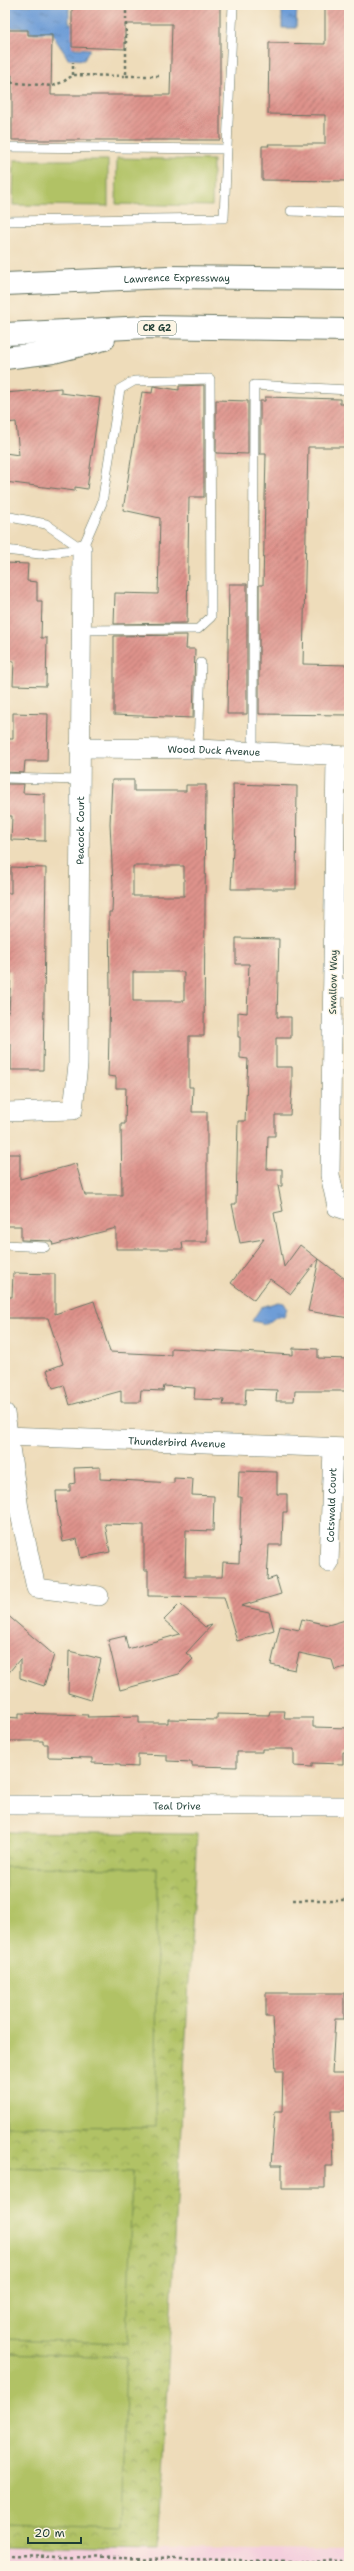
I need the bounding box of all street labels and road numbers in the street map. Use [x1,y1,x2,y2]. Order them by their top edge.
street label: Lawrence Expressway [123,270,230,285]
road number: CR G2 [138,321,176,335]
street label: Wood Duck Avenue [168,742,261,758]
street label: Peacock Court [73,796,87,865]
street label: Swallow Way [326,949,340,1014]
street label: Thunderbird Avenue [128,1434,226,1450]
street label: Cotswald Court [323,1467,339,1543]
street label: Teal Drive [153,1799,201,1812]

